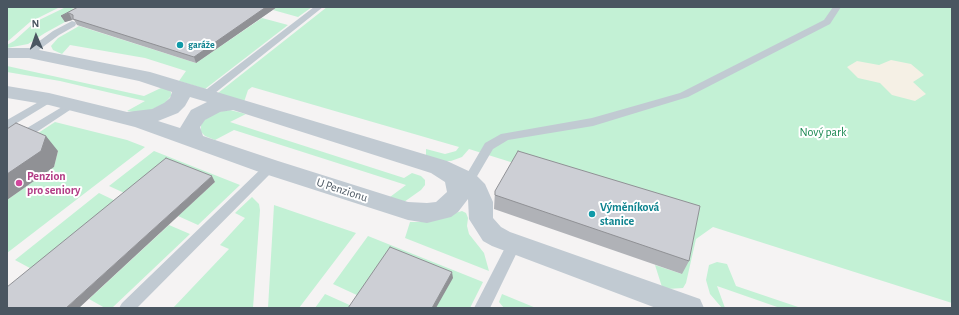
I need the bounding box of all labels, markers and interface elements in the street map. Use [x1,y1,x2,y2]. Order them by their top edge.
north arrow [16,16,56,56]
text: N [32,18,40,29]
place label: garáže [188,39,215,51]
marker: garáže [175,40,185,50]
park label: Nový park [800,125,846,139]
place label: Penzion pro seniory [27,169,80,197]
street label: U Penzionu [315,175,369,205]
marker: Penzion pro seniory [14,178,24,188]
place label: Výměníková stanice [600,200,659,228]
marker: Výměníková stanice [587,209,597,219]

